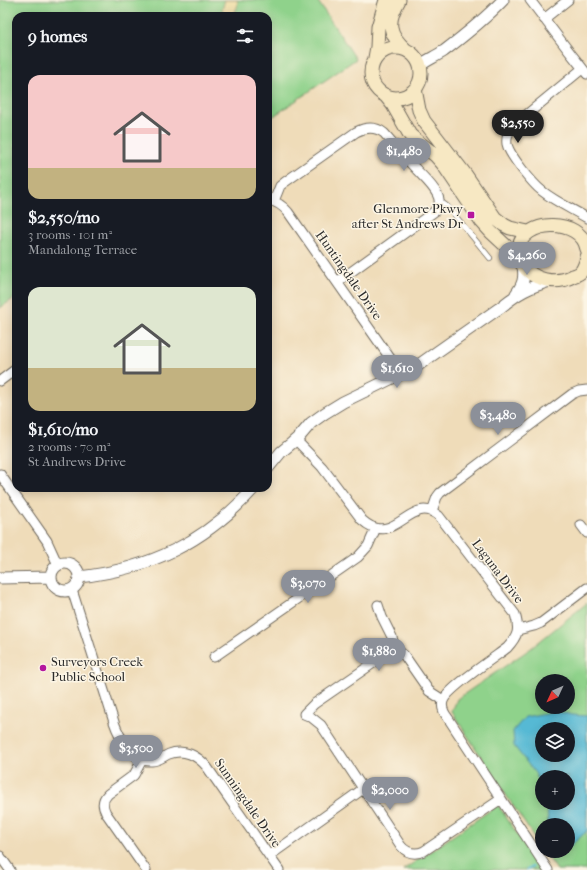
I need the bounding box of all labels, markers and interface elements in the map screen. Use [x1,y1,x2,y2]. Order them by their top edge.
icon: filters [234,25,256,47]
text: 9 homes [28,26,87,46]
icon: home [106,101,178,173]
pin: $2,550 [485,110,551,144]
text: $2,550 [501,115,535,130]
pin: $1,480 [371,138,437,172]
text: $1,480 [386,143,422,158]
place label: Glenmore Pkwy after St Andrews Dr [352,201,464,231]
text: $2,550/mo [28,207,100,227]
marker: Glenmore Pkwy after St Andrews Dr [466,210,476,220]
text: 3 rooms · 101 m² [28,227,112,242]
street label: Huntingdale Drive [313,228,386,323]
text: Mandalong Terrace [28,242,137,257]
pin: $4,260 [494,242,560,276]
text: $4,260 [508,247,546,262]
icon: home [106,313,178,385]
pin: $1,610 [364,355,430,389]
text: $1,610 [380,360,414,375]
pin: $3,480 [465,402,531,436]
text: $3,480 [480,407,516,422]
text: $1,610/mo [28,419,98,439]
text: 2 rooms · 70 m² [28,439,111,454]
text: St Andrews Drive [28,454,126,469]
street label: Laguna Drive [469,536,527,607]
pin: $3,070 [275,570,341,604]
text: $3,070 [290,575,326,590]
pin: $1,880 [346,638,412,672]
text: $1,880 [362,643,396,658]
place label: Surveyors Creek Public School [51,654,143,684]
marker: Surveyors Creek Public School [38,663,48,673]
north arrow [535,674,575,714]
map controls [535,674,575,858]
button: layers [535,722,575,762]
pin: $3,500 [103,735,169,769]
text: $3,500 [119,740,153,755]
street label: Sunningdale Drive [212,756,285,851]
button: + [535,770,575,810]
pin: $2,000 [357,777,423,811]
text: $2,000 [371,782,409,797]
button: − [535,818,575,858]

